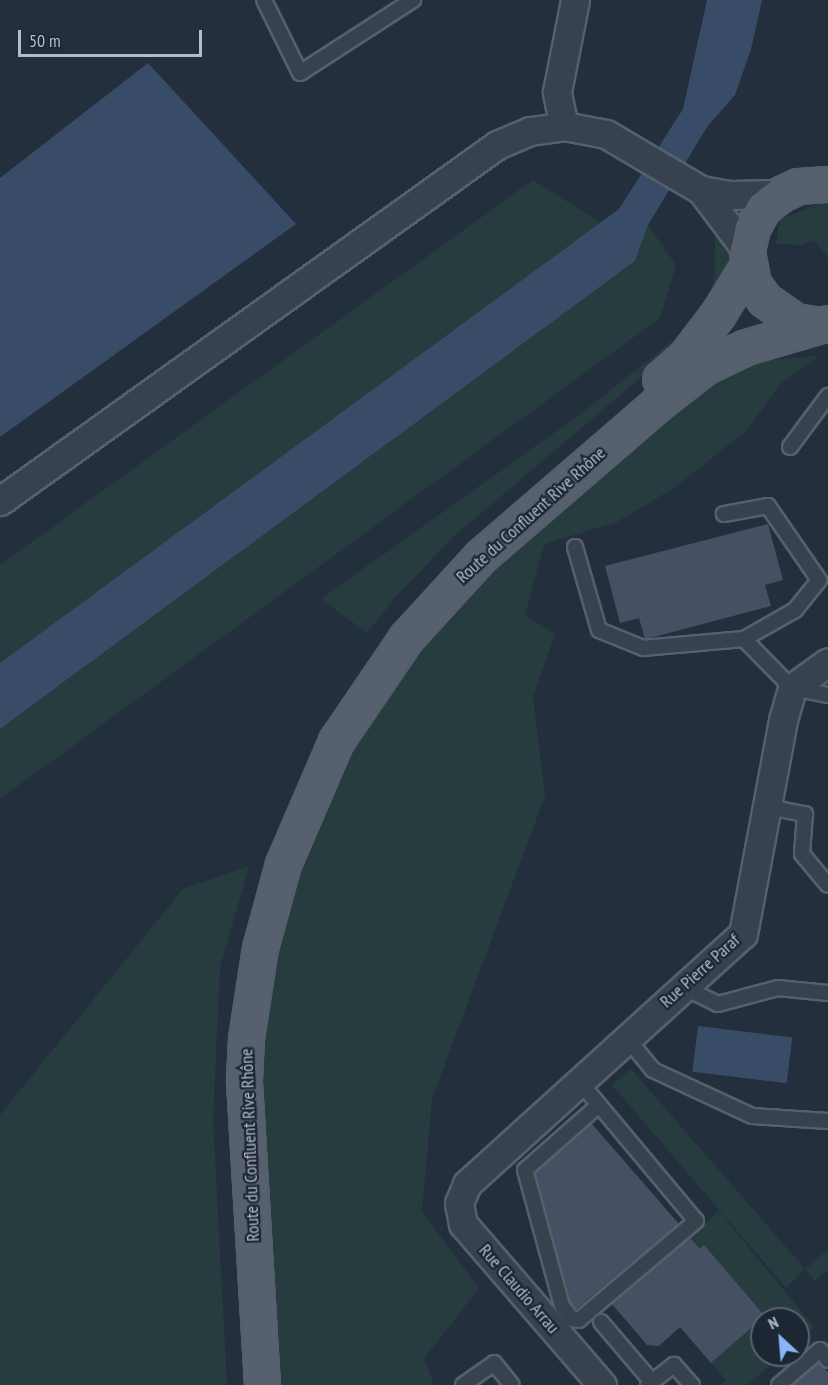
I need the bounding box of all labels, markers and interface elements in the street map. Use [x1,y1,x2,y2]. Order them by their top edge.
scale bar [21,18,206,56]
text: 50 m [29,29,61,52]
street label: Route du Confluent Rive Rhône [452,442,610,588]
street label: Rue Pierre Paraf [656,930,744,1012]
street label: Route du Confluent Rive Rhône [236,1048,264,1242]
street label: Rue Claudio Arrau [474,1240,564,1338]
north arrow [750,1307,810,1367]
text: N [765,1312,781,1334]

